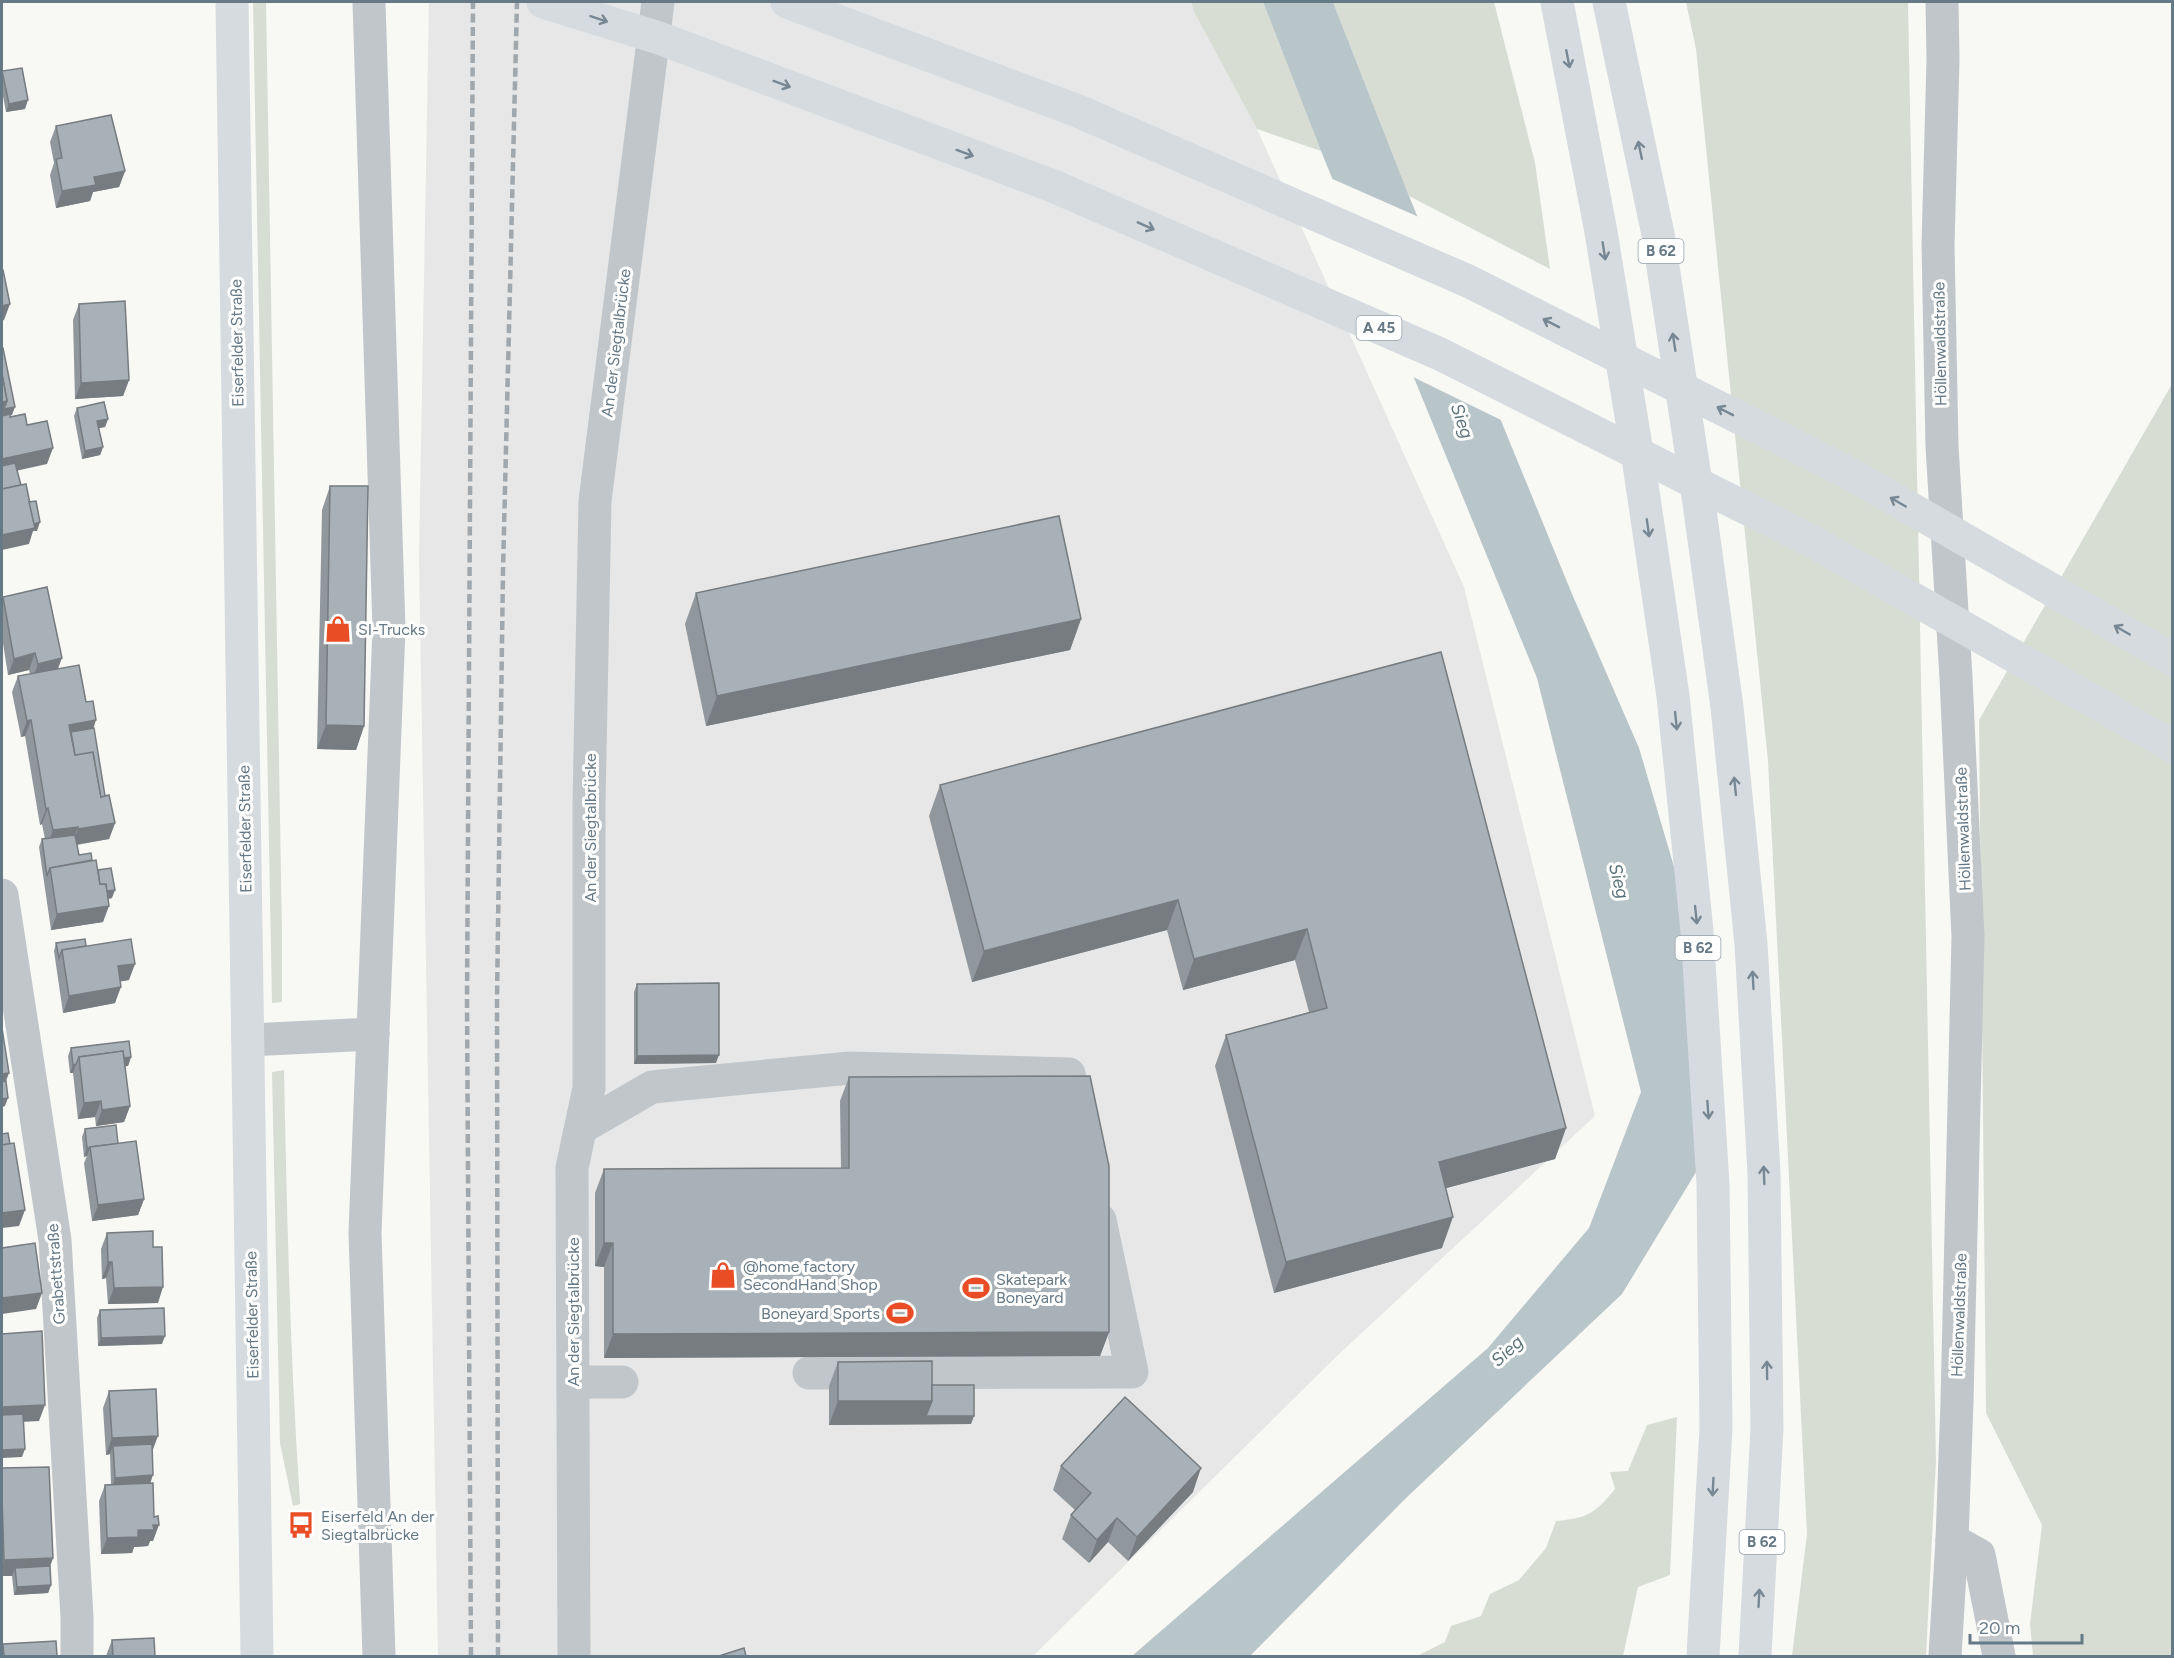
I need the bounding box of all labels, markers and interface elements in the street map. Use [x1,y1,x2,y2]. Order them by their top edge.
one-way arrow [589,14,608,25]
one-way arrow [1563,49,1574,68]
one-way arrow [772,80,791,91]
one-way arrow [1634,140,1645,160]
one-way arrow [955,148,974,159]
one-way arrow [1136,221,1154,232]
road number: B 62 [1638,239,1684,263]
one-way arrow [1598,240,1609,260]
street label: An der Siegtalbrücke [597,268,635,418]
street label: Eiserfelder Straße [226,279,248,407]
street label: Höllenwaldstraße [1929,282,1951,406]
road number: A 45 [1356,316,1402,340]
one-way arrow [1542,317,1560,329]
one-way arrow [1669,332,1680,352]
water label: Sieg [1446,401,1478,442]
one-way arrow [1717,405,1735,416]
one-way arrow [1890,495,1907,507]
one-way arrow [1643,518,1654,538]
shop icon: SI-Trucks [323,614,353,644]
place label: SI-Trucks [358,620,425,639]
one-way arrow [2114,624,2131,636]
one-way arrow [1671,711,1682,731]
street label: An der Siegtalbrücke [581,753,600,903]
street label: Eiserfelder Straße [234,765,256,893]
street label: Höllenwaldstraße [1951,766,1975,891]
one-way arrow [1729,776,1740,796]
water label: Sieg [1604,861,1634,901]
one-way arrow [1691,905,1702,925]
road number: B 62 [1676,936,1720,960]
one-way arrow [1747,970,1758,990]
one-way arrow [1703,1100,1714,1120]
one-way arrow [1758,1165,1770,1185]
street label: Grabettstraße [43,1223,69,1325]
street label: An der Siegtalbrücke [564,1237,583,1387]
street label: Eiserfelder Straße [241,1251,263,1379]
street label: Höllenwaldstraße [1947,1252,1971,1377]
place label: @home factory SecondHand Shop [743,1257,878,1294]
shop icon: @home factory SecondHand Shop [708,1260,738,1290]
place label: Skatepark Boneyard [996,1270,1067,1307]
sports icon: Skatepark Boneyard [961,1273,991,1303]
sports icon: Boneyard Sports [885,1298,915,1328]
place label: Boneyard Sports [761,1304,880,1323]
water label: Sieg [1486,1331,1528,1371]
one-way arrow [1761,1360,1772,1380]
one-way arrow [1707,1476,1718,1496]
place label: Eiserfeld An der Siegtalbrücke [321,1507,435,1544]
bus stop icon: Eiserfeld An der Siegtalbrücke [286,1510,316,1540]
road number: B 62 [1740,1530,1784,1554]
one-way arrow [1753,1589,1764,1609]
scale bar [1970,1607,2082,1645]
text: 20 m [1979,1617,2020,1639]

